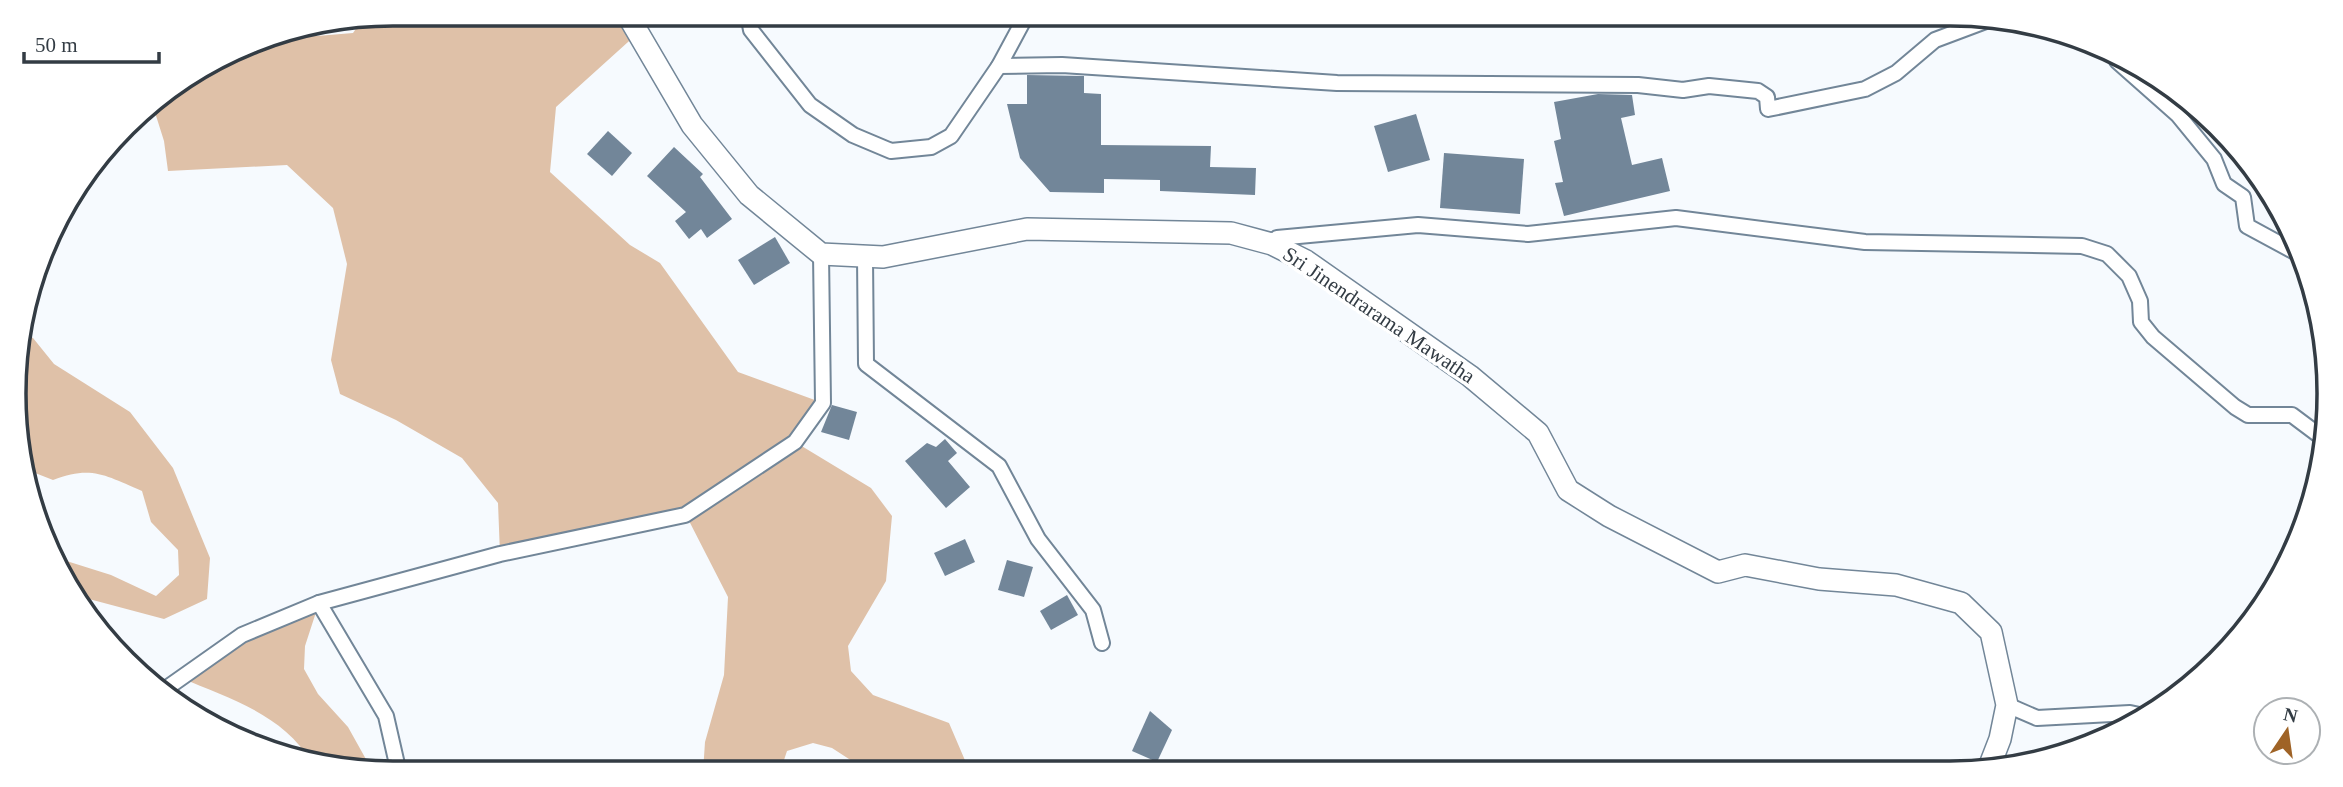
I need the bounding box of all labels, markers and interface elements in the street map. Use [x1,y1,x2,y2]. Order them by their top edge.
scale bar [24,21,159,65]
text: 50 m [35,33,78,57]
street label: Sri Jinendrarama Mawatha [1278,242,1480,389]
north arrow [2252,696,2322,766]
text: N [2282,703,2300,727]

